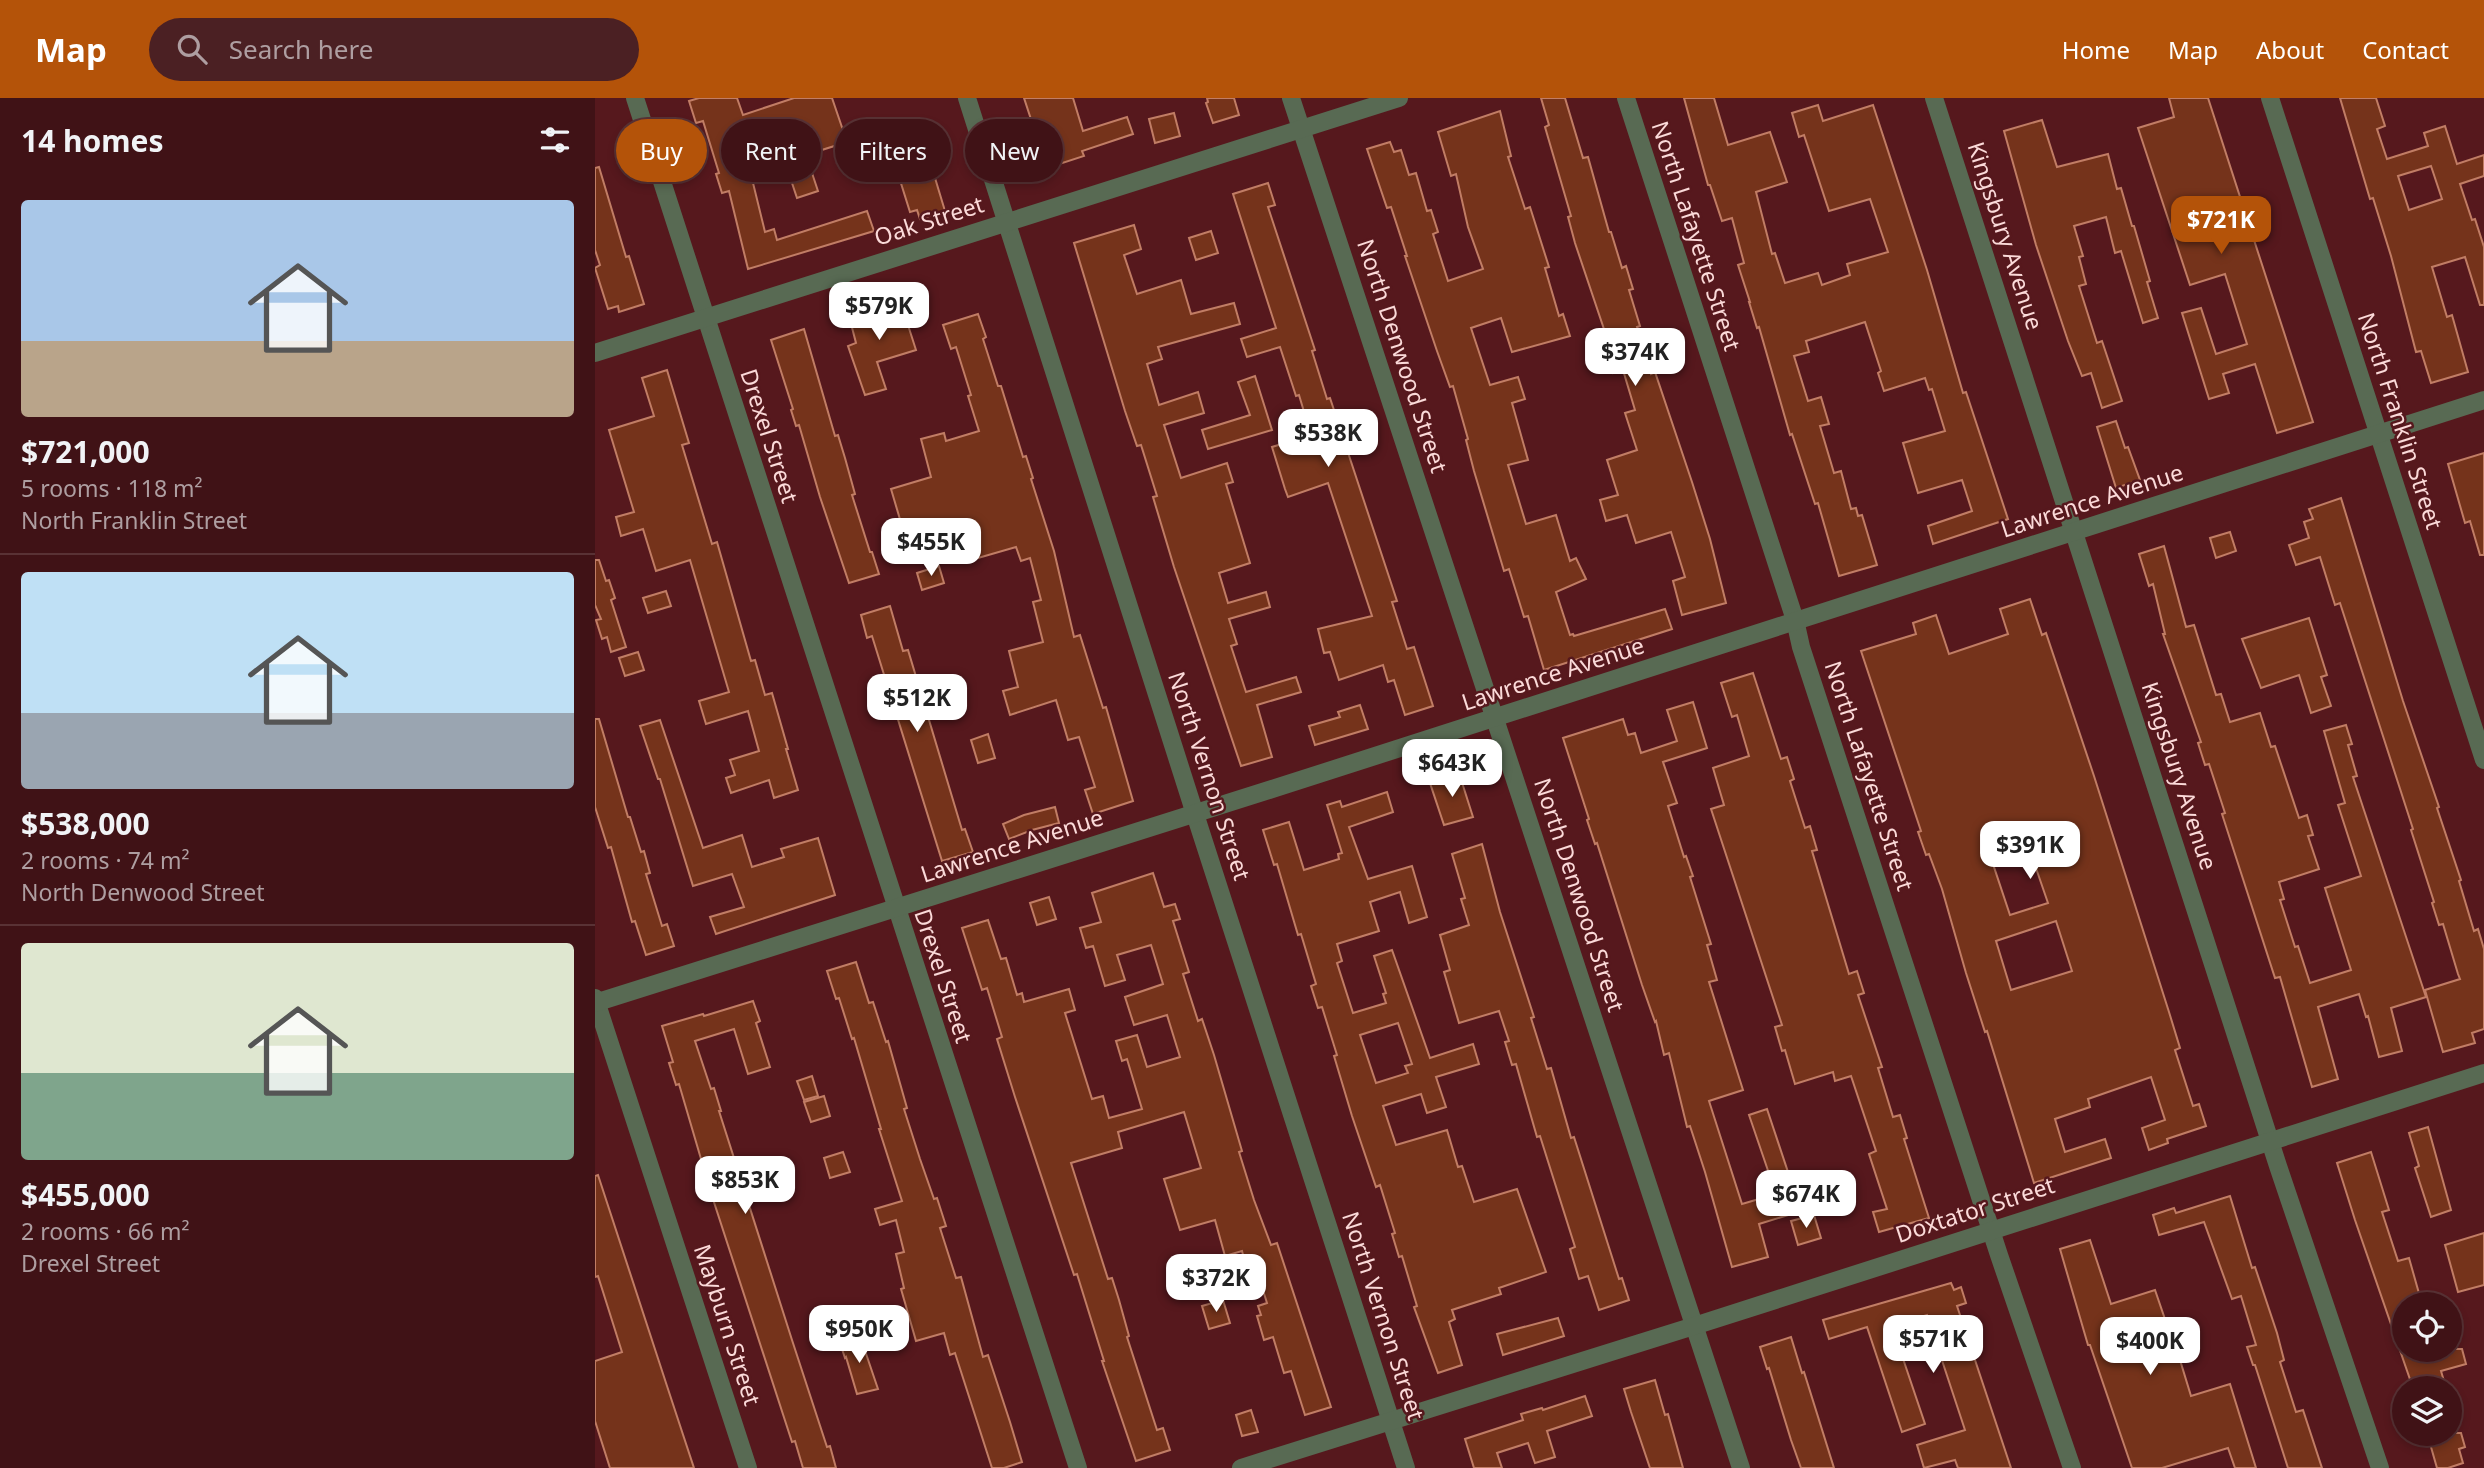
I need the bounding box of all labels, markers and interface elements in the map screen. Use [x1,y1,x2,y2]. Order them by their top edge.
search box [149,18,639,81]
text: Map [35,27,107,72]
icon: search [173,30,211,68]
text: Search here [229,31,373,67]
text: Home [2062,33,2130,66]
text: Map [2168,33,2218,66]
text: About [2256,33,2324,66]
text: Contact [2362,33,2449,66]
street label: North Lafayette Street [1645,117,1749,355]
chip: Buy [616,119,707,182]
chip: Rent [721,119,821,182]
chip: Filters [835,119,951,182]
chip: New [965,119,1063,182]
text: 14 homes [21,120,164,161]
icon: filters [536,121,574,159]
street label: Kingsbury Avenue [1960,138,2051,334]
street label: Oak Street [870,187,988,253]
pin: $721K [2172,197,2270,256]
text: $721K [2187,203,2255,235]
street label: North Denwood Street [1350,235,1456,476]
icon: home [235,245,361,371]
pin: $579K [830,282,928,342]
text: $579K [845,289,913,321]
street label: North Franklin Street [2351,308,2451,533]
pin: $374K [1586,328,1684,388]
text: $374K [1601,335,1669,367]
street label: Drexel Street [733,365,807,507]
pin: $538K [1279,410,1377,469]
text: $538K [1294,416,1362,448]
text: $721,000 [21,431,150,472]
street label: Lawrence Avenue [1996,455,2187,545]
text: 5 rooms · 118 m² [21,472,203,504]
text: North Franklin Street [21,504,247,536]
pin: $455K [882,518,980,578]
text: $455K [897,525,965,557]
icon: home [235,617,361,743]
street label: Lawrence Avenue [1457,628,1648,718]
street label: North Lafayette Street [1818,657,1922,895]
street label: North Vernon Street [1161,667,1259,884]
pin: $512K [868,674,966,734]
street label: Kingsbury Avenue [2134,678,2225,874]
text: $512K [883,681,951,713]
pin: $643K [1403,740,1501,799]
text: $643K [1418,746,1486,778]
street label: North Denwood Street [1527,774,1633,1015]
street label: Lawrence Avenue [916,800,1107,890]
text: $538,000 [21,803,150,844]
pin: $391K [1981,822,2079,881]
text: $391K [1996,828,2064,860]
text: 2 rooms · 74 m² [21,844,190,876]
text: North Denwood Street [21,876,265,908]
street label: Drexel Street [907,905,981,1047]
icon: home [235,988,361,1114]
pin: $853K [696,1156,794,1216]
text: $853K [711,1163,779,1195]
street label: Doxtator Street [1891,1168,2058,1250]
pin: $674K [1757,1170,1855,1230]
text: $455,000 [21,1174,150,1215]
text: $674K [1772,1177,1840,1209]
street label: North Vernon Street [1335,1207,1433,1424]
text: 2 rooms · 66 m² [21,1215,190,1247]
street label: Mayburn Street [687,1240,769,1409]
text: Drexel Street [21,1247,160,1279]
pin: $372K [1167,1254,1265,1314]
text: $372K [1182,1261,1250,1293]
map controls [2392,1292,2462,1446]
button: locate [2392,1292,2462,1362]
pin: $950K [810,1306,908,1365]
text: $950K [825,1312,893,1344]
pin: $571K [1884,1316,1982,1375]
pin: $400K [2101,1318,2199,1377]
text: $571K [1899,1322,1967,1354]
text: $400K [2116,1324,2184,1356]
button: layers [2392,1376,2462,1446]

